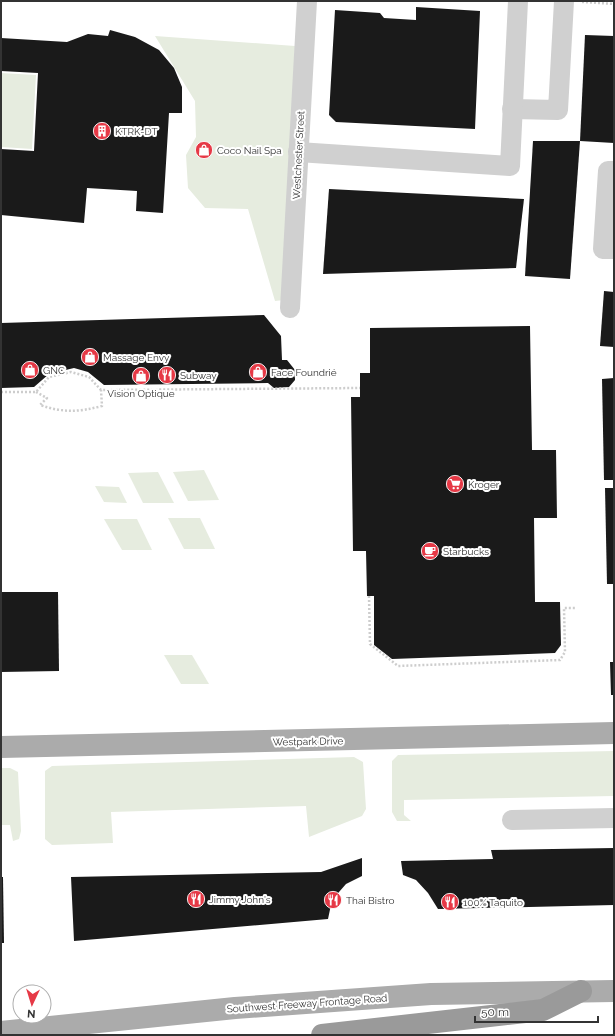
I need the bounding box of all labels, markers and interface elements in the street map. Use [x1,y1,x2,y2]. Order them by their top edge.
street label: Westchester Street [291,110,306,199]
building icon: KTRK-DT [92,121,112,141]
place label: KTRK-DT [115,126,158,137]
shop icon: Coco Nail Spa [194,140,214,160]
place label: Coco Nail Spa [217,145,282,156]
shop icon: Massage Envy [80,347,100,367]
place label: Massage Envy [103,352,170,363]
shop icon: GNC [20,360,40,380]
shop icon: Face Foundrié [248,362,268,382]
place label: GNC [43,365,65,376]
restaurant icon: Subway [157,365,177,385]
shop icon: Vision Optique [131,366,151,386]
place label: Face Foundrié [271,367,337,378]
place label: Subway [180,370,217,381]
place label: Vision Optique [107,388,175,399]
supermarket icon: Kroger [445,474,465,494]
place label: Kroger [468,479,500,490]
cafe icon: Starbucks [420,541,440,561]
place label: Starbucks [443,546,489,557]
street label: Westpark Drive [273,735,344,748]
restaurant icon: Jimmy John's [186,889,206,909]
restaurant icon: Thai Bistro [323,890,343,910]
restaurant icon: 100% Taquito [440,892,460,912]
place label: Jimmy John's [209,894,271,905]
place label: Thai Bistro [346,895,394,906]
place label: 100% Taquito [463,897,523,908]
north arrow [12,984,52,1024]
street label: Southwest Freeway Frontage Road [226,992,388,1015]
scale bar [475,998,598,1024]
text: 50 m [481,1005,509,1019]
text: N [27,1007,36,1020]

